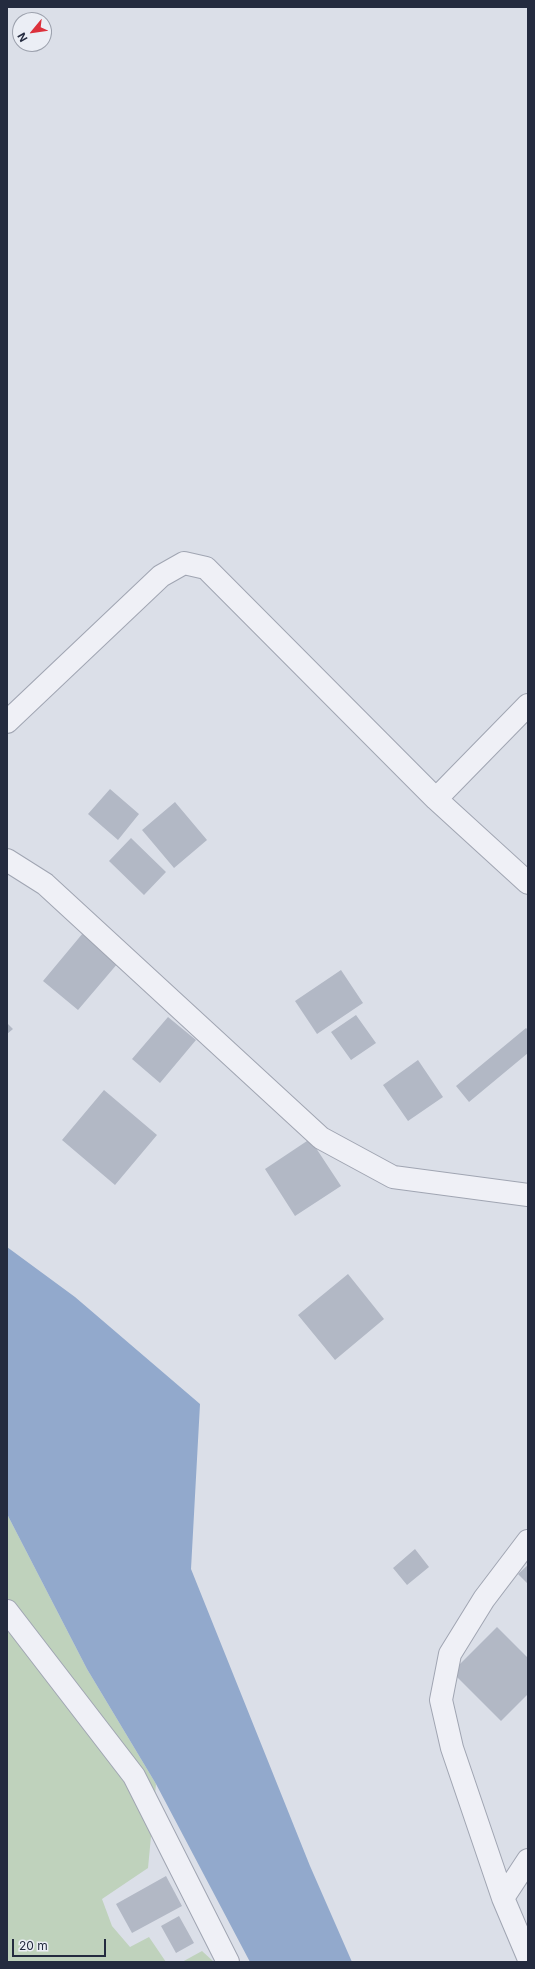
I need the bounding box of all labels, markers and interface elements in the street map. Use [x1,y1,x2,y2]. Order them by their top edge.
north arrow [12,12,52,52]
text: N [14,30,31,44]
scale bar [14,1931,108,1957]
text: 20 m [19,1938,48,1953]

